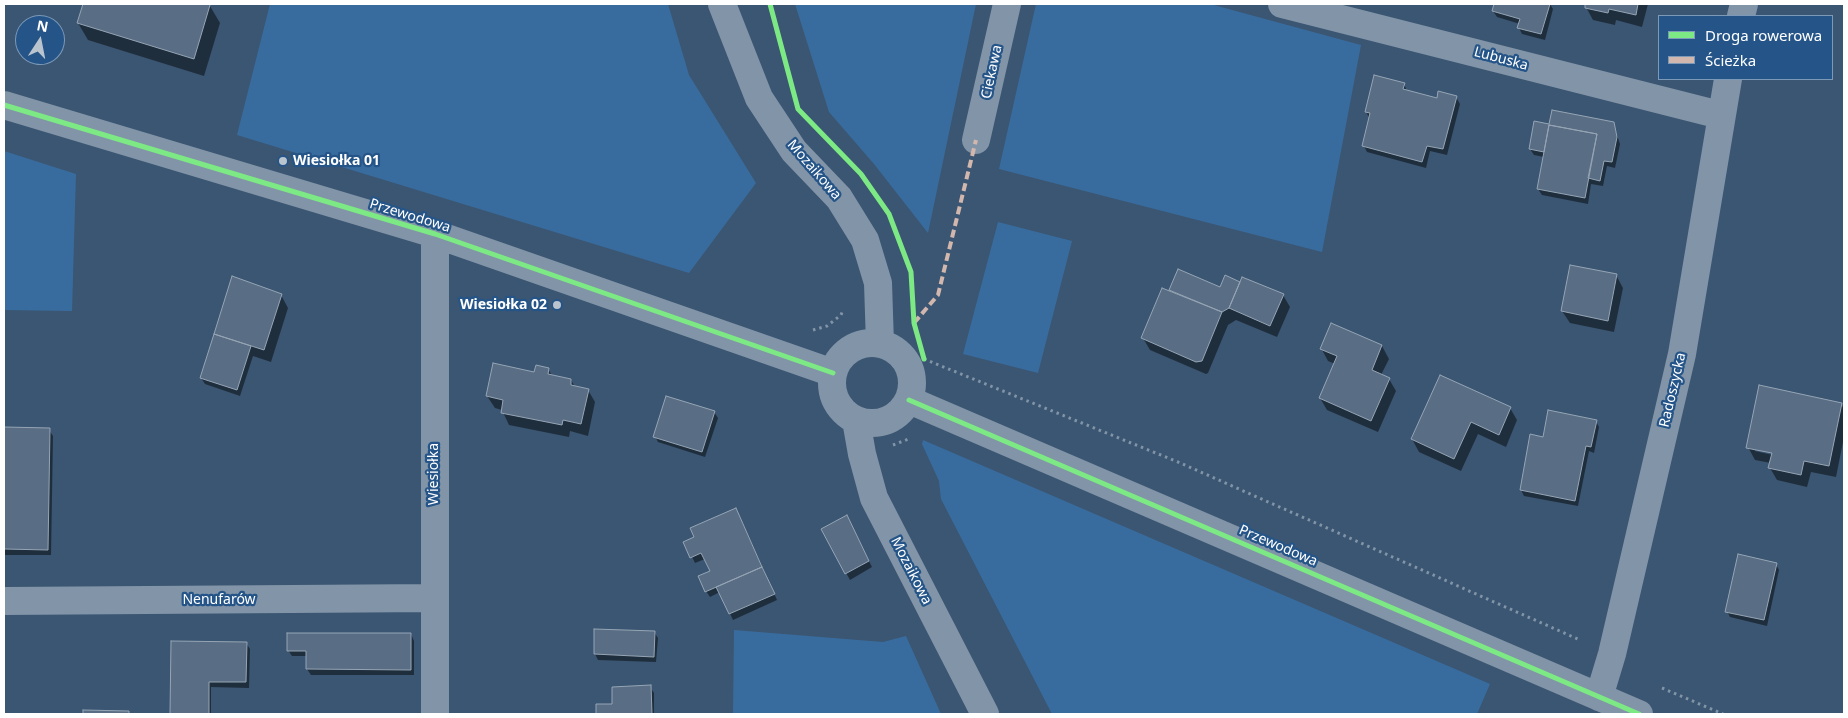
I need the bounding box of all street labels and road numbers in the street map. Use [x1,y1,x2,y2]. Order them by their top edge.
street label: Ciekawa [978,44,1006,100]
street label: Lubuska [1472,44,1530,74]
street label: Mozaikowa [784,137,844,203]
street label: Przewodowa [368,196,452,236]
street label: Radoszycka [1656,351,1690,429]
street label: Wiesiołka [426,443,442,505]
street label: Przewodowa [1236,522,1320,570]
street label: Mozaikowa [887,534,935,608]
street label: Nenufarów [182,592,256,608]

